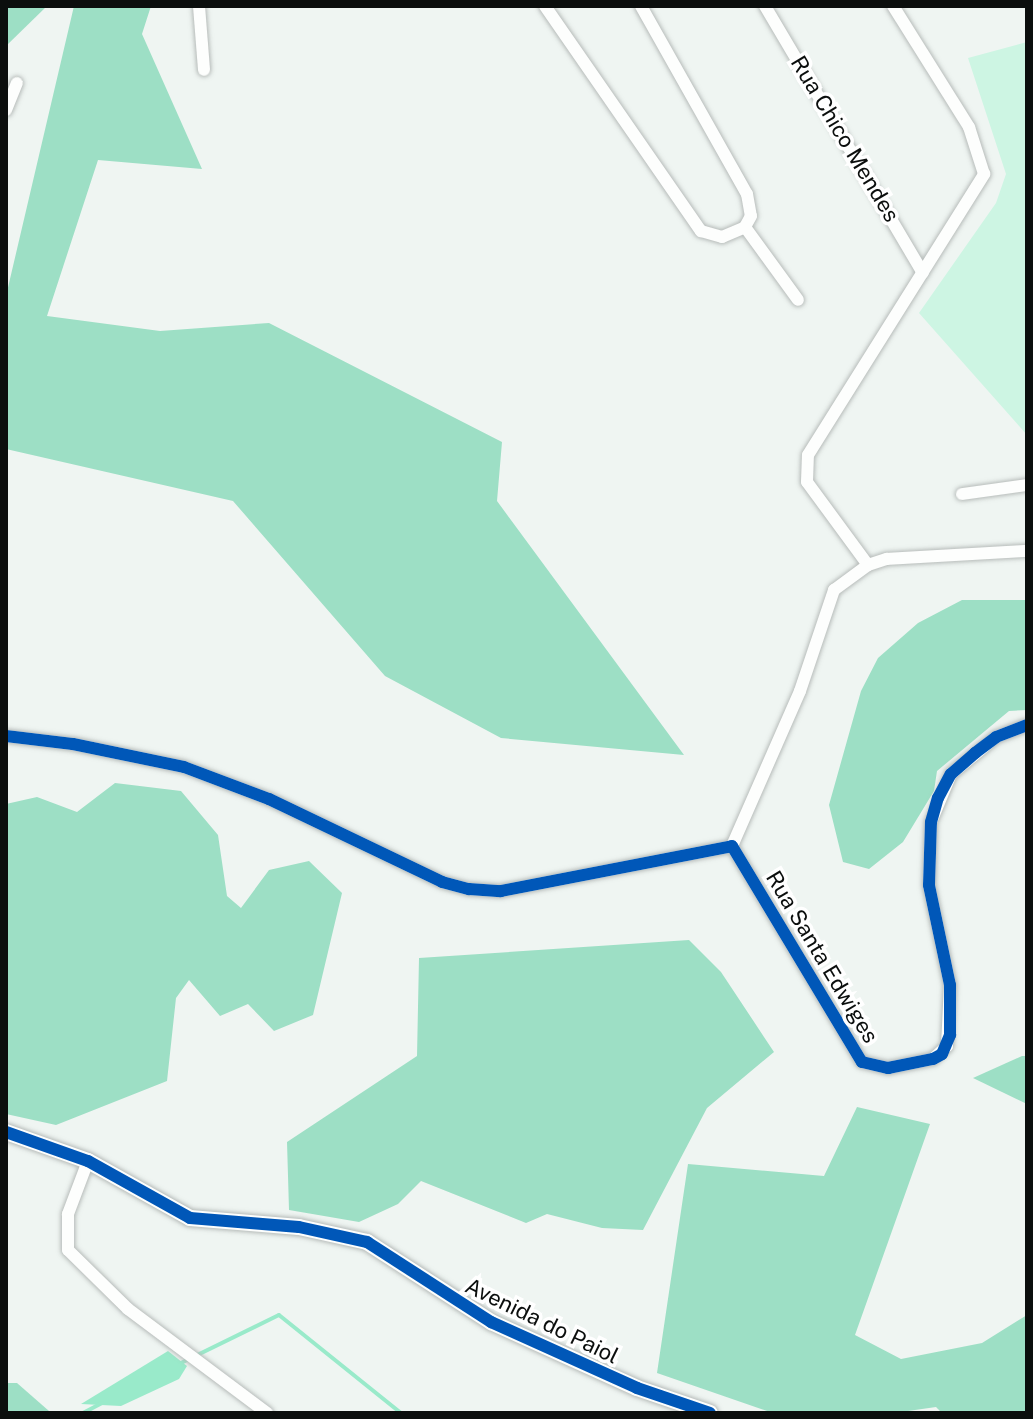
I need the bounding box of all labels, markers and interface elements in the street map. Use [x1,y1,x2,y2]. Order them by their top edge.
street label: Rua Chico Mendes [785,51,905,227]
street label: Rua Santa Edwiges [760,866,884,1048]
street label: Avenida do Paiol [461,1272,623,1370]

